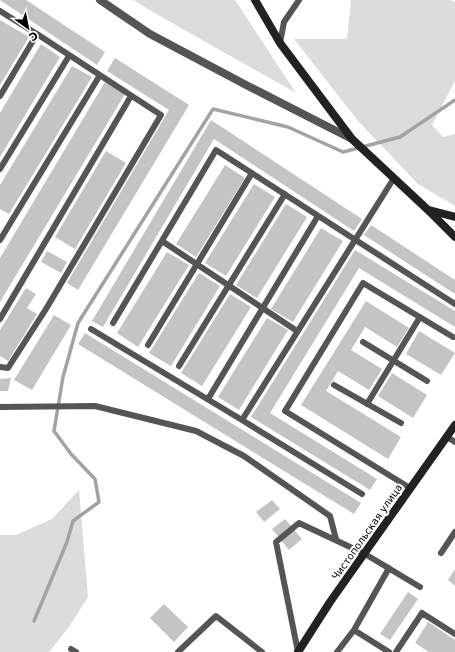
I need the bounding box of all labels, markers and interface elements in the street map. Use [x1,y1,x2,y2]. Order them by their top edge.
north arrow [8,8,48,48]
text: С [26,28,40,44]
street label: Чистопольская улица [330,482,404,582]

